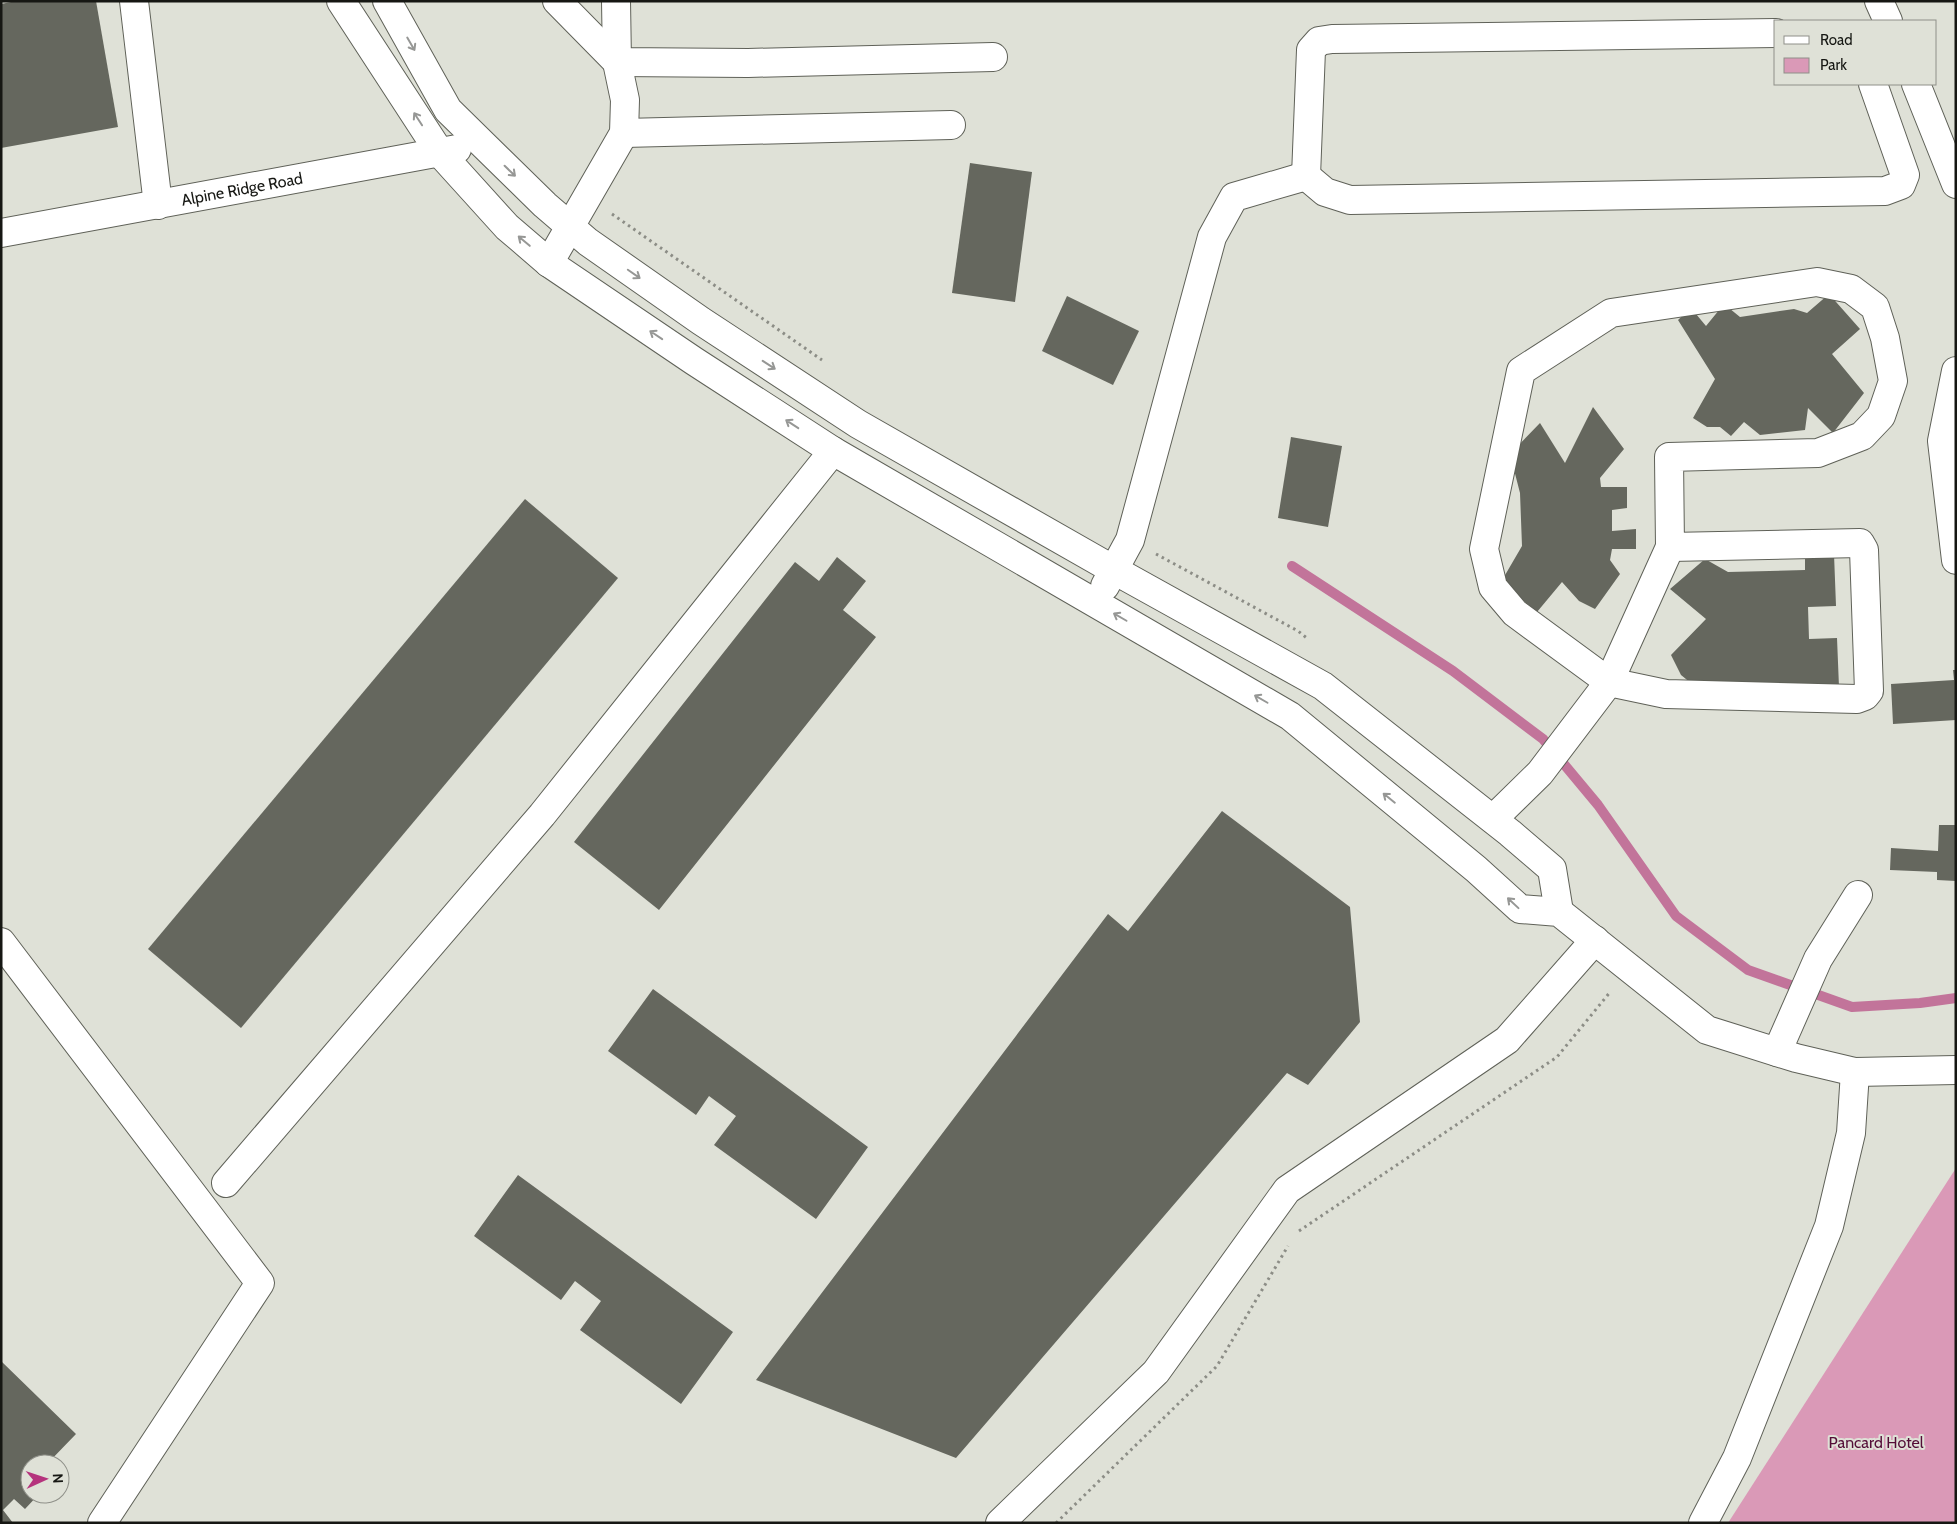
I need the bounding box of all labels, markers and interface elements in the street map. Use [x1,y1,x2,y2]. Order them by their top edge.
legend [1774,20,1937,85]
text: Road [1820,31,1853,49]
one-way arrow [406,36,416,50]
text: Park [1820,56,1847,74]
one-way arrow [413,112,423,126]
one-way arrow [503,164,515,176]
street label: Alpine Ridge Road [180,169,304,210]
one-way arrow [518,236,531,247]
one-way arrow [627,269,641,279]
one-way arrow [649,330,663,340]
one-way arrow [761,361,775,371]
one-way arrow [785,419,799,430]
one-way arrow [1114,611,1128,621]
one-way arrow [1254,693,1268,703]
one-way arrow [1383,792,1396,803]
one-way arrow [1507,897,1519,909]
park label: Pancard Hotel [1829,1433,1924,1452]
north arrow [20,1454,70,1504]
text: N [49,1473,67,1484]

